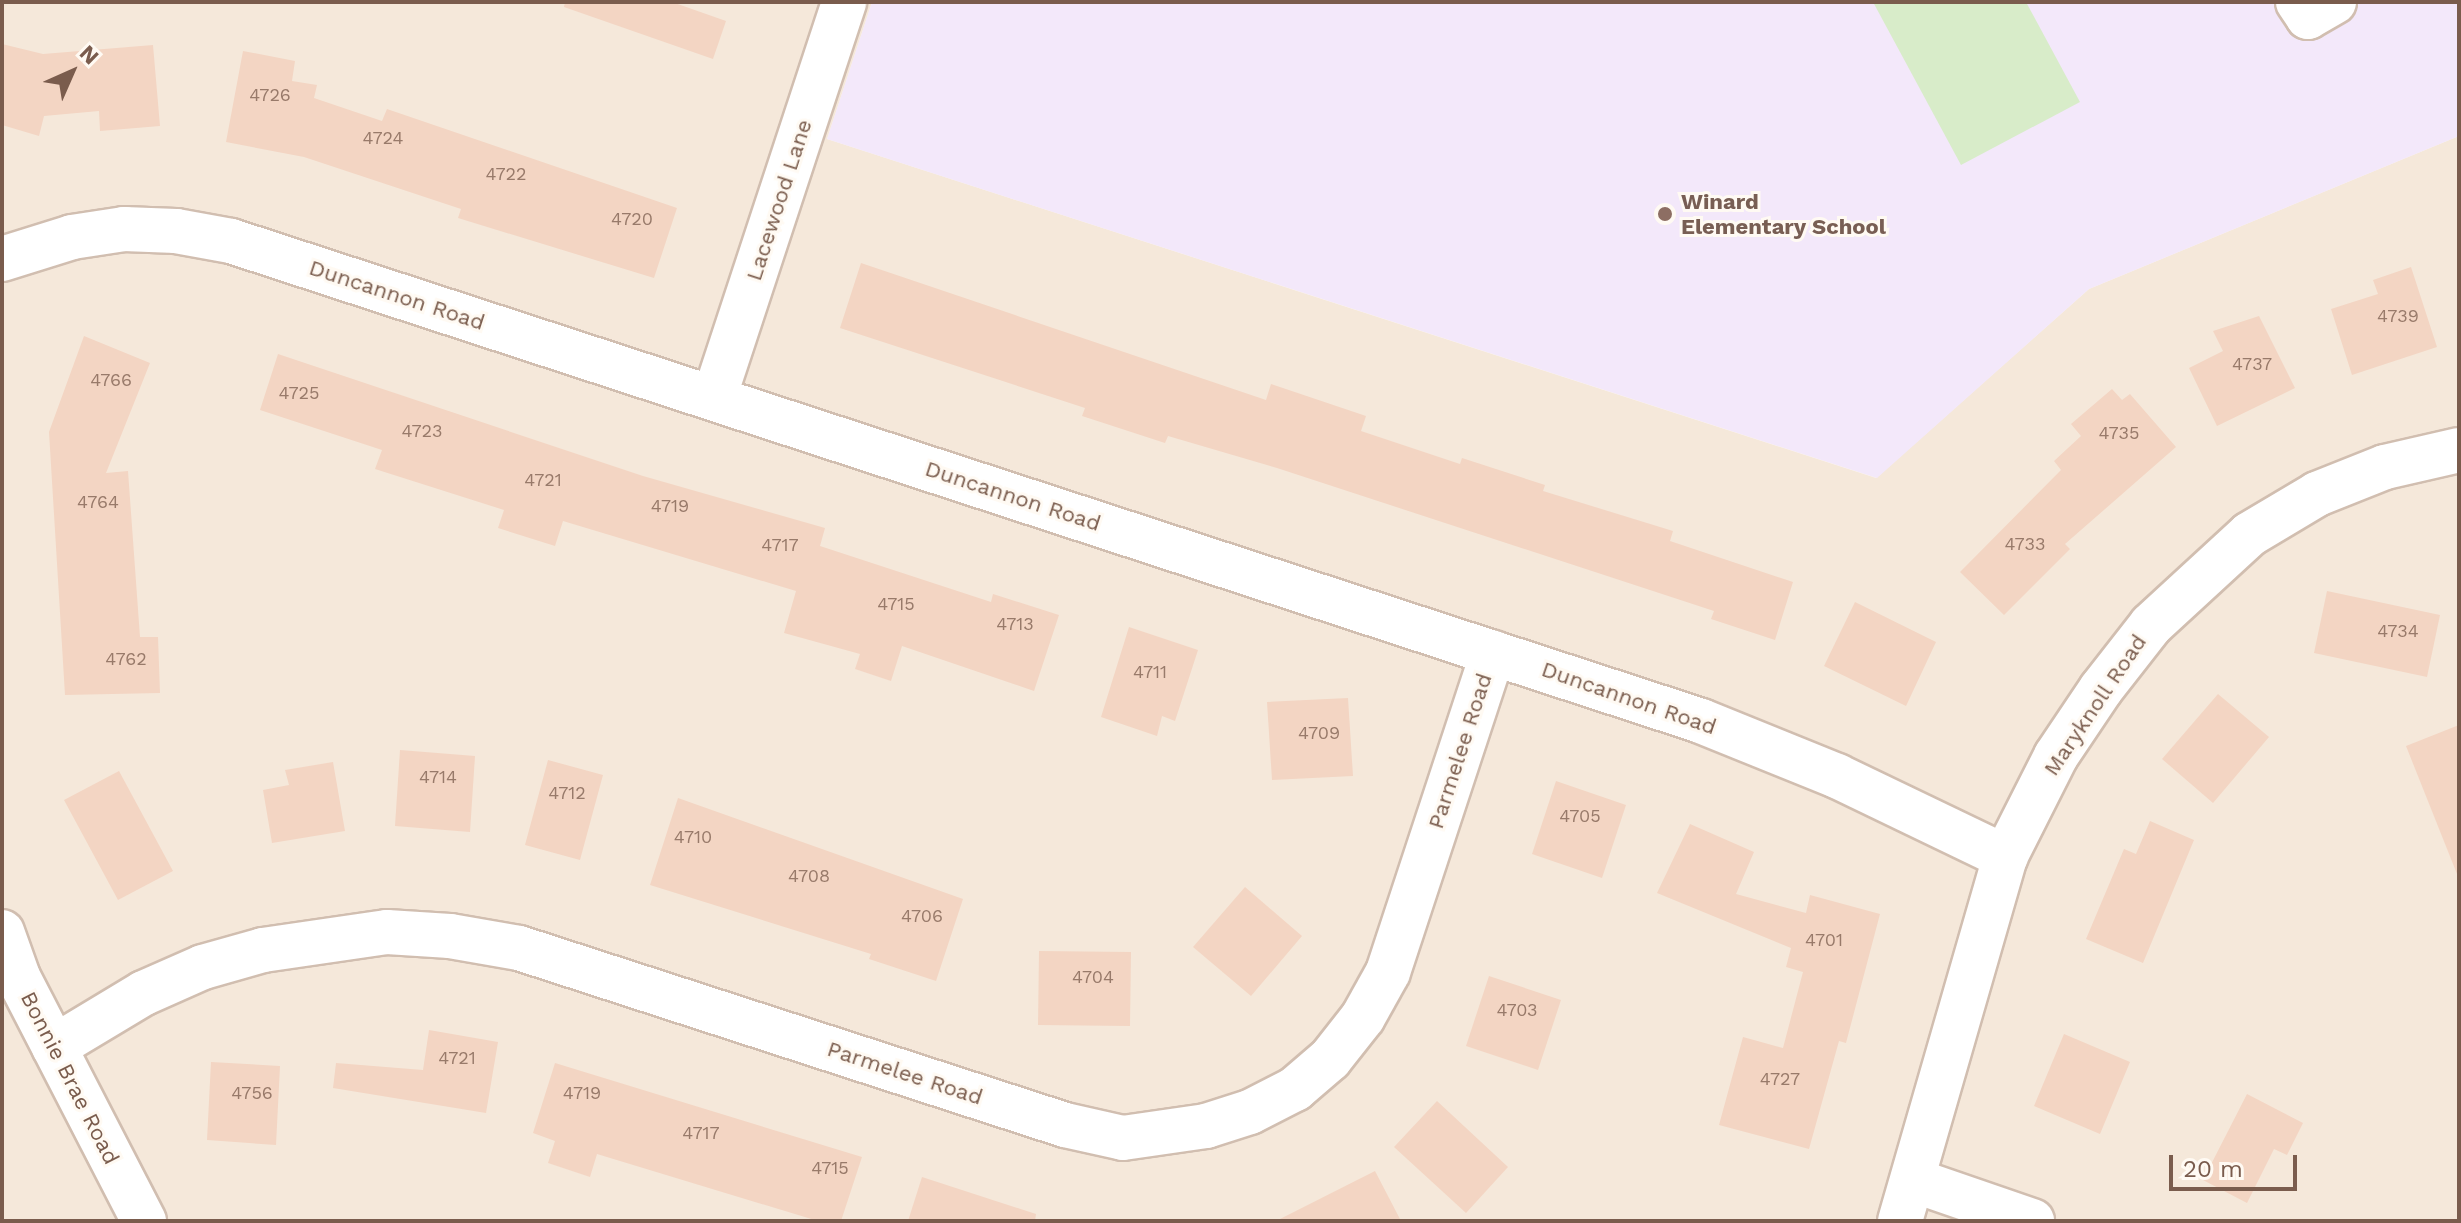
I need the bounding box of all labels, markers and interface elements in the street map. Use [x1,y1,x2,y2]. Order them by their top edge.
north arrow [32,32,112,112]
text: N [75,40,104,69]
house number: 4726 [249,84,291,106]
street label: Lacewood Lane [740,116,818,284]
house number: 4724 [362,127,404,149]
house number: 4722 [485,163,527,185]
place label: Winard Elementary School [1681,188,1886,240]
marker: Winard Elementary School [1656,205,1674,223]
house number: 4720 [611,208,653,230]
street label: Duncannon Road [306,254,488,336]
house number: 4739 [2377,305,2419,327]
house number: 4737 [2232,353,2272,375]
house number: 4766 [90,369,132,391]
house number: 4725 [278,382,320,404]
house number: 4723 [401,420,443,442]
house number: 4735 [2098,422,2140,444]
street label: Duncannon Road [922,455,1104,537]
house number: 4721 [524,469,562,491]
house number: 4764 [77,491,119,513]
house number: 4719 [651,495,689,517]
house number: 4733 [2004,533,2046,555]
house number: 4717 [761,534,799,556]
house number: 4715 [877,593,915,615]
house number: 4713 [996,613,1034,635]
house number: 4734 [2377,620,2419,642]
street label: Maryknoll Road [2038,629,2152,781]
house number: 4762 [105,648,147,670]
street label: Duncannon Road [1538,656,1720,740]
house number: 4711 [1133,661,1167,683]
street label: Parmelee Road [1422,670,1498,832]
house number: 4709 [1298,722,1340,744]
house number: 4714 [419,766,457,788]
house number: 4712 [548,782,586,804]
house number: 4705 [1559,805,1601,827]
house number: 4710 [674,826,712,848]
house number: 4708 [788,865,830,887]
house number: 4706 [901,905,943,927]
house number: 4701 [1805,929,1843,951]
house number: 4704 [1072,966,1114,988]
street label: Bonnie Brae Road [15,987,125,1169]
house number: 4703 [1496,999,1538,1021]
street label: Parmelee Road [824,1035,986,1111]
house number: 4721 [438,1047,476,1069]
house number: 4727 [1760,1068,1800,1090]
house number: 4756 [231,1082,273,1104]
house number: 4719 [563,1082,601,1104]
house number: 4717 [682,1122,720,1144]
scale bar [2173,1139,2301,1189]
text: 20 m [2183,1155,2243,1183]
house number: 4715 [811,1157,849,1179]

